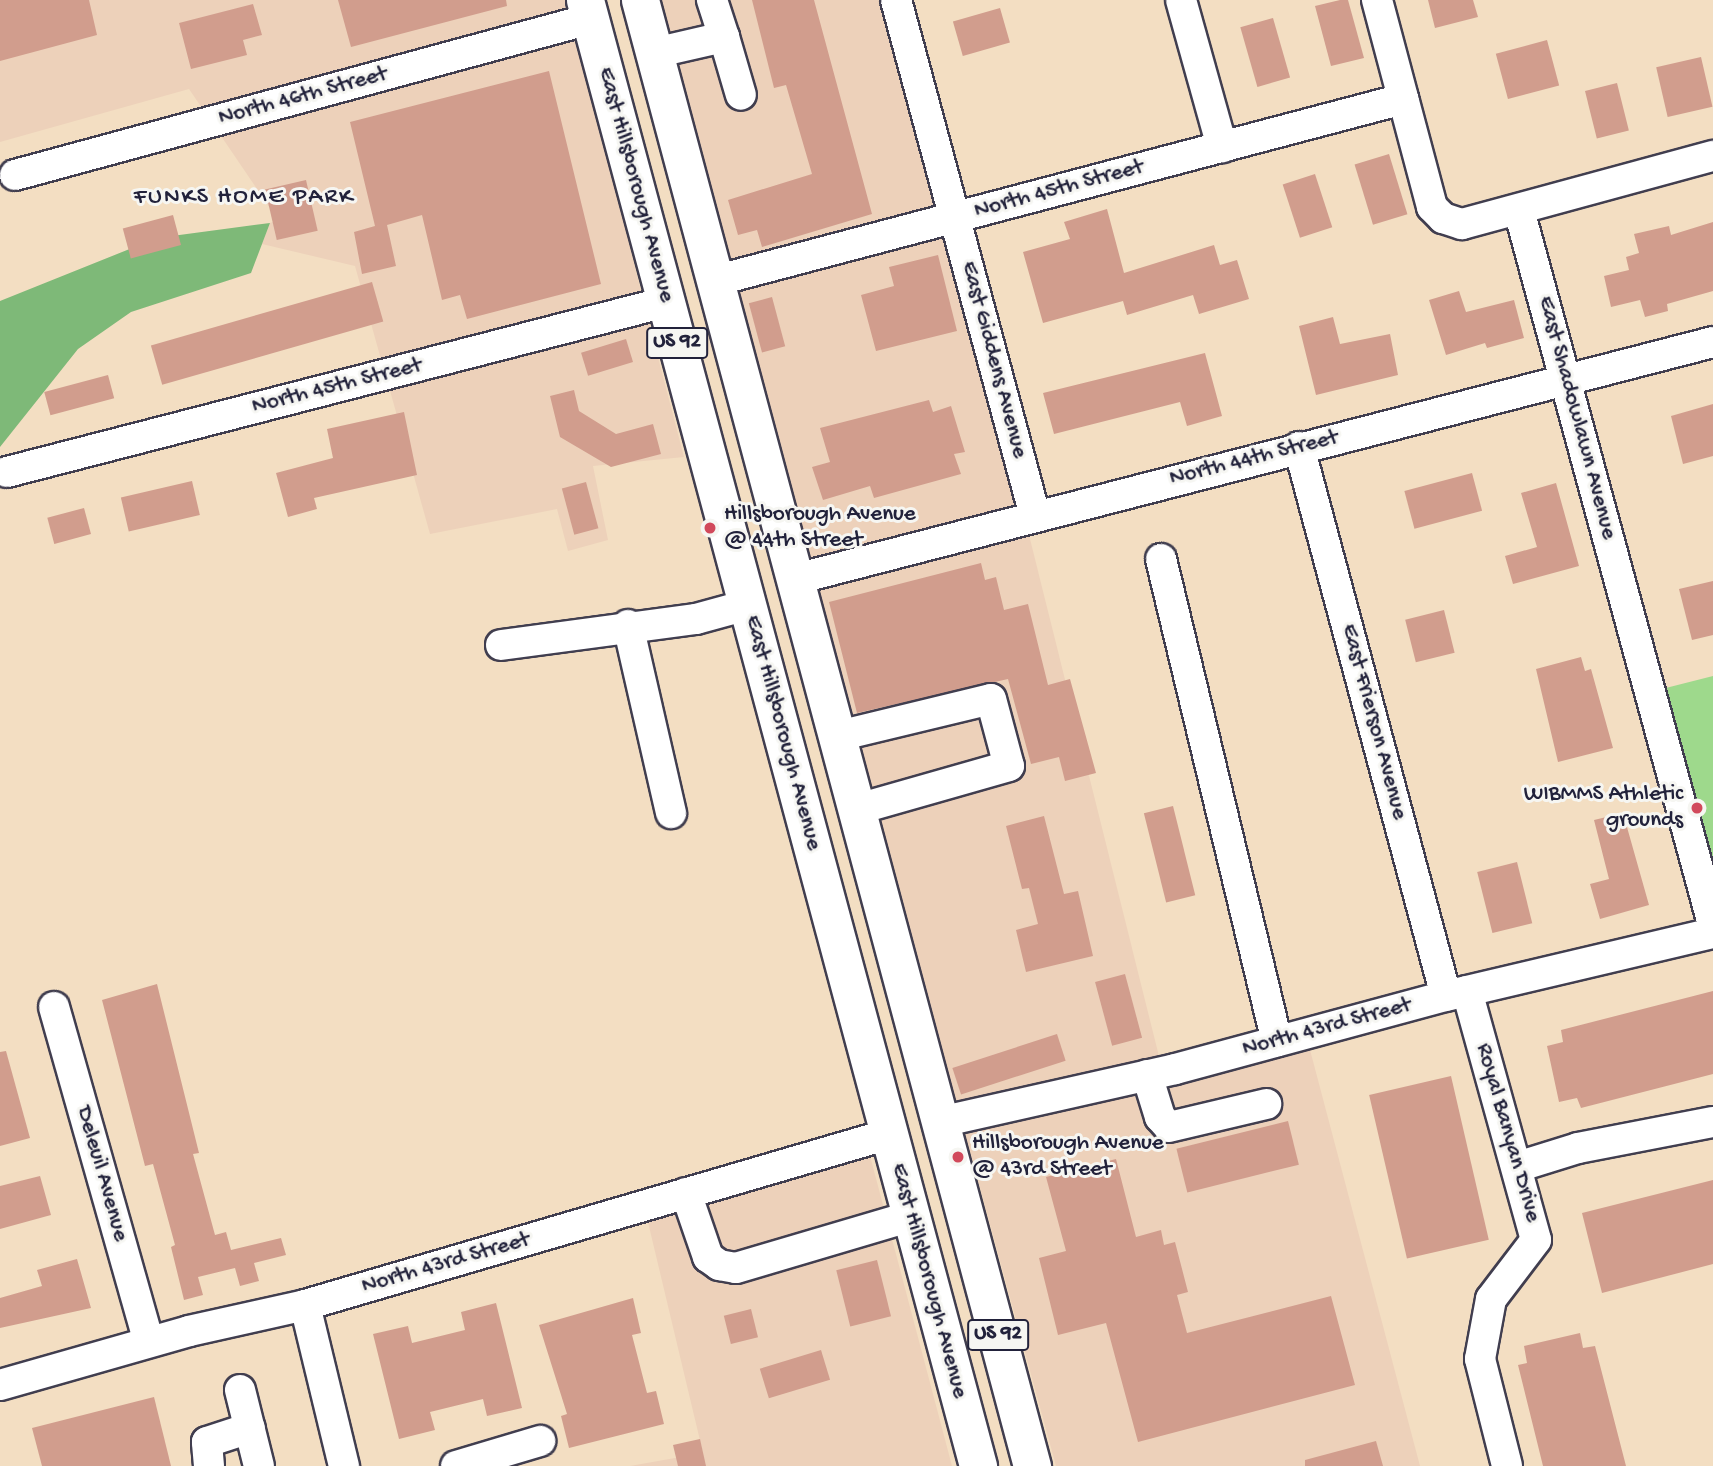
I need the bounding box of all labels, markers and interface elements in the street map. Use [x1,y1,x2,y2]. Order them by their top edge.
street label: North 46th Street [216,61,390,133]
street label: East Hillsborough Avenue [590,64,680,306]
street label: North 45th Street [971,154,1147,226]
district label: FUNKS HOME PARK [136,184,352,212]
street label: East Giddens Avenue [953,259,1033,461]
street label: East Shadowlawn Avenue [1530,293,1622,543]
road number: US 92 [646,326,708,360]
street label: North 45th Street [249,353,425,421]
street label: North 44th Street [1167,425,1341,493]
place label: Hillsborough Avenue @ 44th Street [724,501,916,555]
marker: Hillsborough Avenue @ 44th Street [702,520,718,536]
street label: East Hillsborough Avenue [737,612,827,854]
street label: East Frierson Avenue [1334,621,1412,823]
place label: WIBMMS Athletic grounds [1524,781,1683,835]
marker: WIBMMS Athletic grounds [1689,800,1705,816]
street label: North 43rd Street [1240,992,1414,1064]
street label: Royal Banyan Drive [1468,1040,1546,1226]
street label: Deleuil Avenue [69,1103,133,1245]
place label: Hillsborough Avenue @ 43rd Street [972,1130,1164,1184]
marker: Hillsborough Avenue @ 43rd Street [950,1149,966,1165]
street label: East Hillsborough Avenue [883,1160,973,1402]
street label: North 43rd Street [359,1227,533,1301]
road number: US 92 [967,1318,1030,1352]

